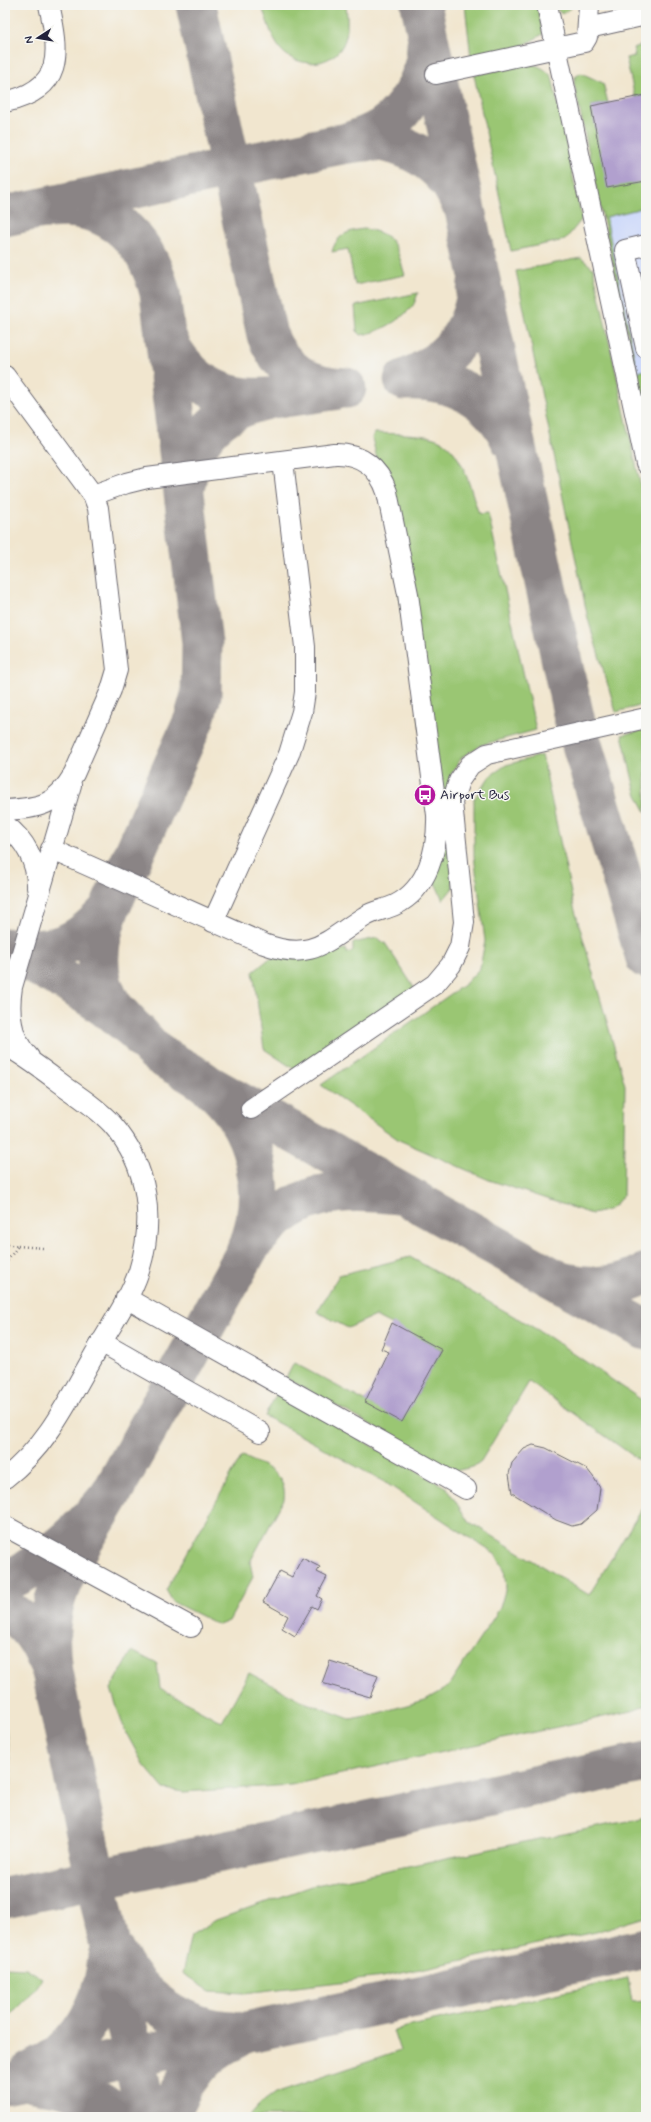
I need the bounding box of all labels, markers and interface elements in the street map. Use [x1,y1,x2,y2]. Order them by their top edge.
north arrow [18,18,58,58]
text: N [22,35,37,45]
bus stop icon: Airport Bus [412,782,438,808]
place label: Airport Bus [440,786,510,804]

